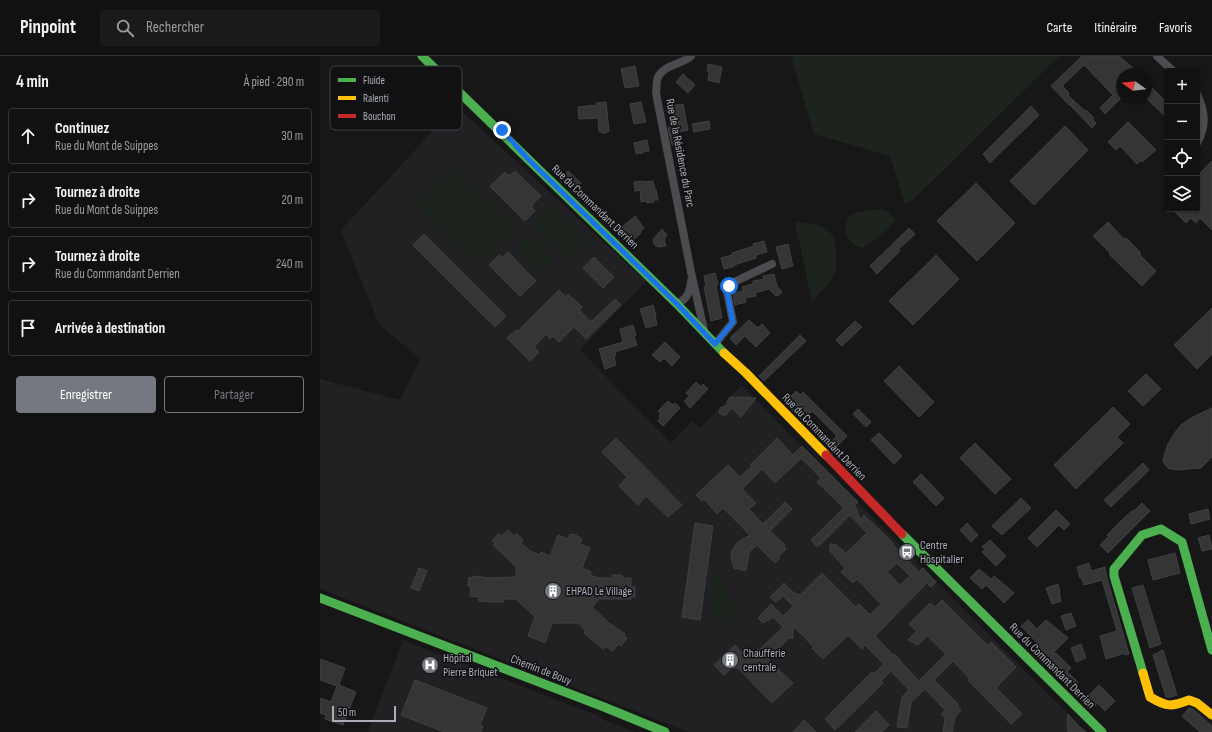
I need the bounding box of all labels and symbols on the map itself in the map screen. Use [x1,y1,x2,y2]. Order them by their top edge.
legend [330,66,462,130]
north arrow [1116,68,1152,104]
text: Fluide [363,74,385,87]
text: Ralenti [363,92,389,105]
street label: Rue de la Résidence du Parc [662,97,698,209]
text: Bouchon [363,110,396,123]
route end [493,121,511,139]
street label: Rue du Commandant Derrien [548,162,642,252]
route start [720,277,738,295]
street label: Rue du Commandant Derrien [779,390,869,484]
place label: Centre Hospitalier [920,538,964,567]
bus stop icon: Centre Hospitalier [897,542,917,562]
building icon: EHPAD Le Village [543,581,563,601]
place label: EHPAD Le Village [566,584,632,599]
street label: Rue du Commandant Derrien [1006,620,1098,712]
place label: Chaufferie centrale [743,646,786,675]
building icon: Chaufferie centrale [720,650,740,670]
place label: Hôpital Pierre Briquet [443,651,498,680]
street label: Chemin de Bouy [508,651,574,689]
hospital icon: Hôpital Pierre Briquet [420,655,440,675]
scale bar [332,704,396,723]

